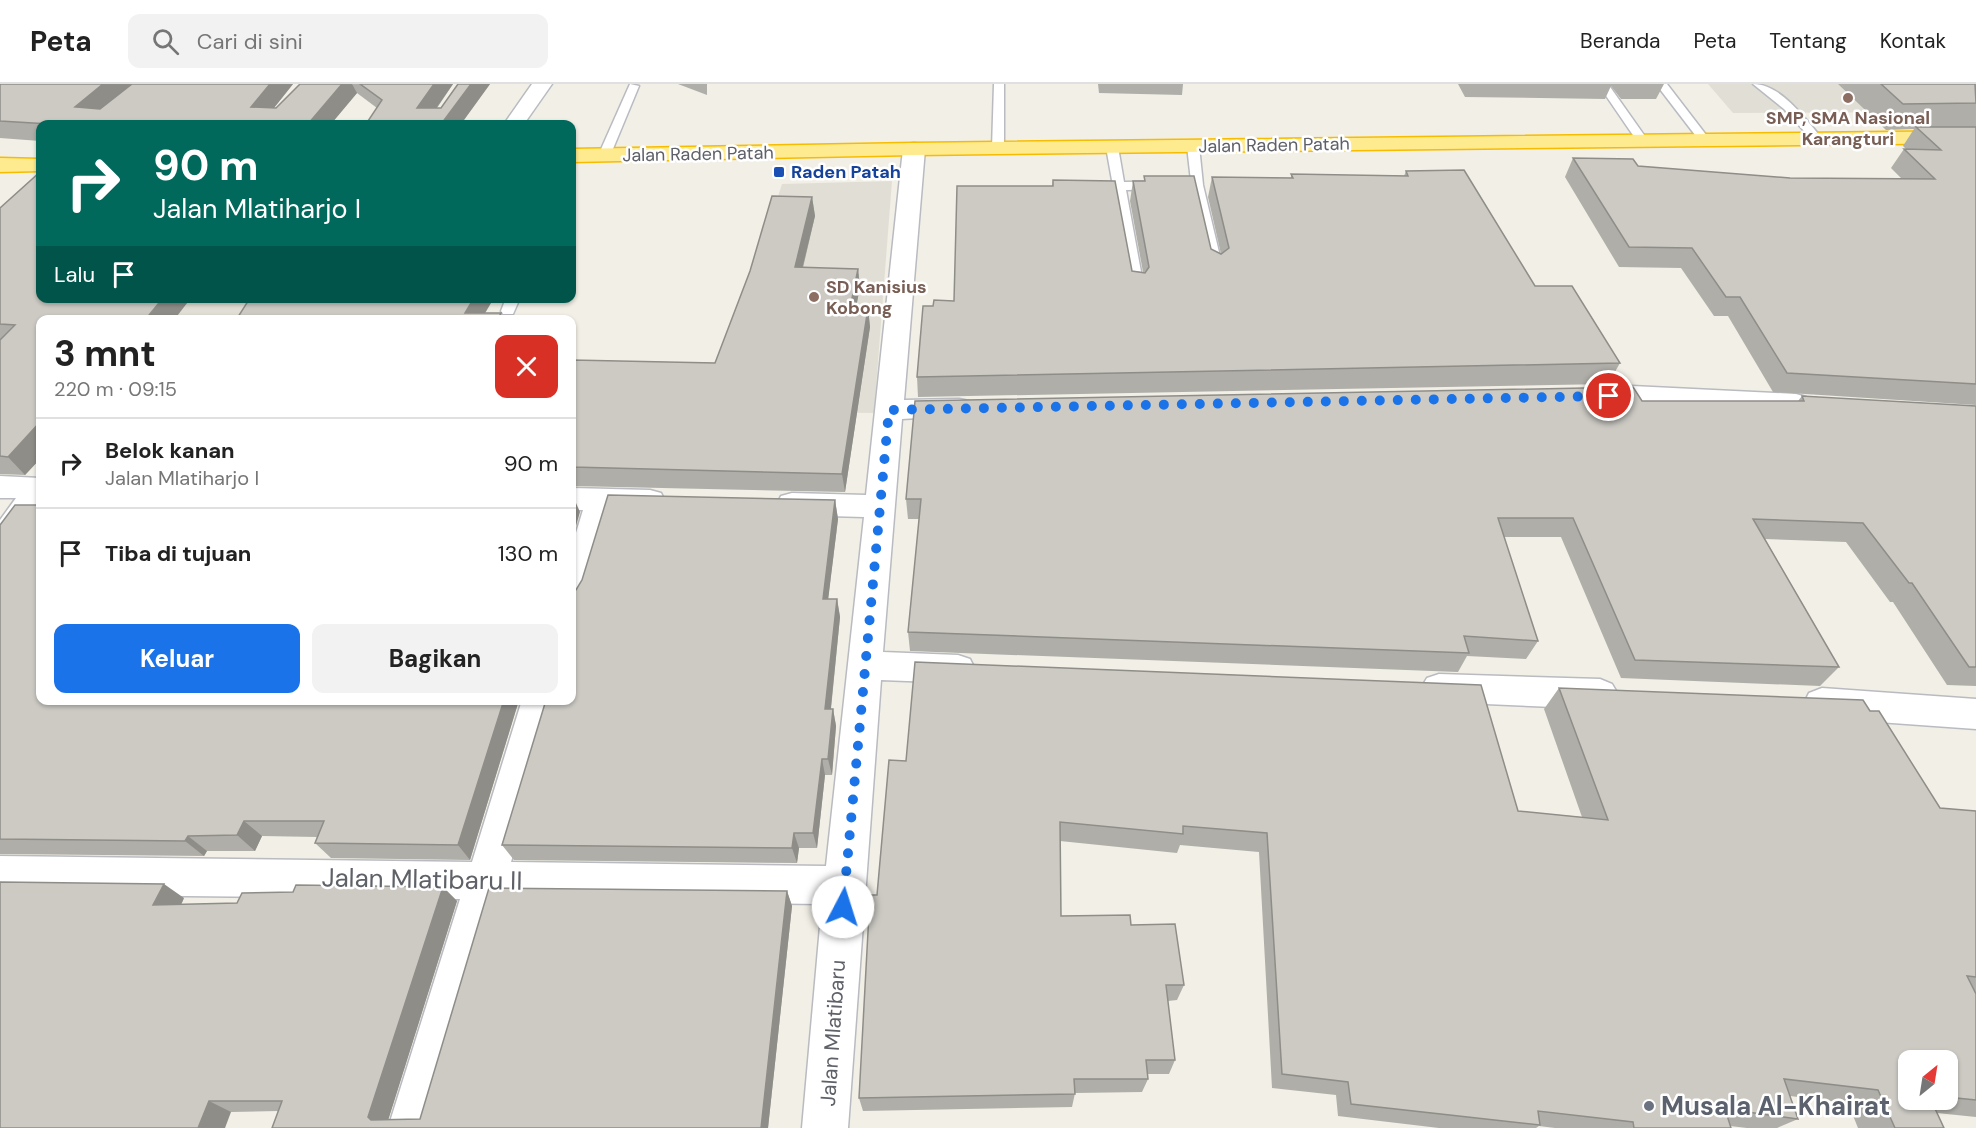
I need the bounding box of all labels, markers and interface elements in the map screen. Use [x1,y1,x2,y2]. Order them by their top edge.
search box [128,14,548,68]
text: Peta [30,23,92,60]
icon: search [149,25,182,58]
text: Cari di sini [197,27,303,56]
text: Beranda [1580,27,1661,55]
text: Peta [1694,27,1736,55]
text: Tentang [1769,27,1847,55]
text: Kontak [1880,27,1946,55]
marker: SMP, SMA Nasional Karangturi [1841,91,1855,105]
place label: SMP, SMA Nasional Karangturi [1766,106,1930,151]
street label: Jalan Raden Patah [1198,132,1350,158]
text: 90 m [153,138,259,193]
street label: Jalan Raden Patah [622,141,774,167]
icon: right [54,144,132,222]
place label: Raden Patah [791,160,901,184]
marker: Raden Patah [772,165,786,179]
text: Jalan Mlatiharjo I [153,191,361,226]
icon: arrive [107,258,140,291]
text: Lalu [54,260,95,289]
place label: SD Kanisius Kobong [826,275,927,320]
marker: SD Kanisius Kobong [807,290,821,304]
text: 3 mnt [54,330,156,377]
button: close [495,335,558,398]
pin [1583,370,1634,421]
text: 220 m · 09:15 [54,376,177,402]
icon: arrive [1592,379,1625,412]
text: Belok kanan [105,436,235,465]
icon: right [54,447,87,480]
text: 90 m [504,449,558,478]
text: Jalan Mlatiharjo I [105,465,259,491]
icon: arrive [54,537,87,570]
text: Tiba di tujuan [105,539,251,568]
text: 130 m [498,539,558,568]
button: Keluar [54,624,300,693]
button: Bagikan [312,624,558,693]
street label: Jalan Mlatibaru II [321,860,523,898]
position arrow [811,875,875,939]
street label: Jalan Mlatibaru [814,959,852,1107]
north arrow [1898,1050,1958,1110]
map controls [1898,1050,1958,1110]
place label: Musala Al-Khairat [1661,1089,1890,1123]
marker: Musala Al-Khairat [1642,1099,1656,1113]

